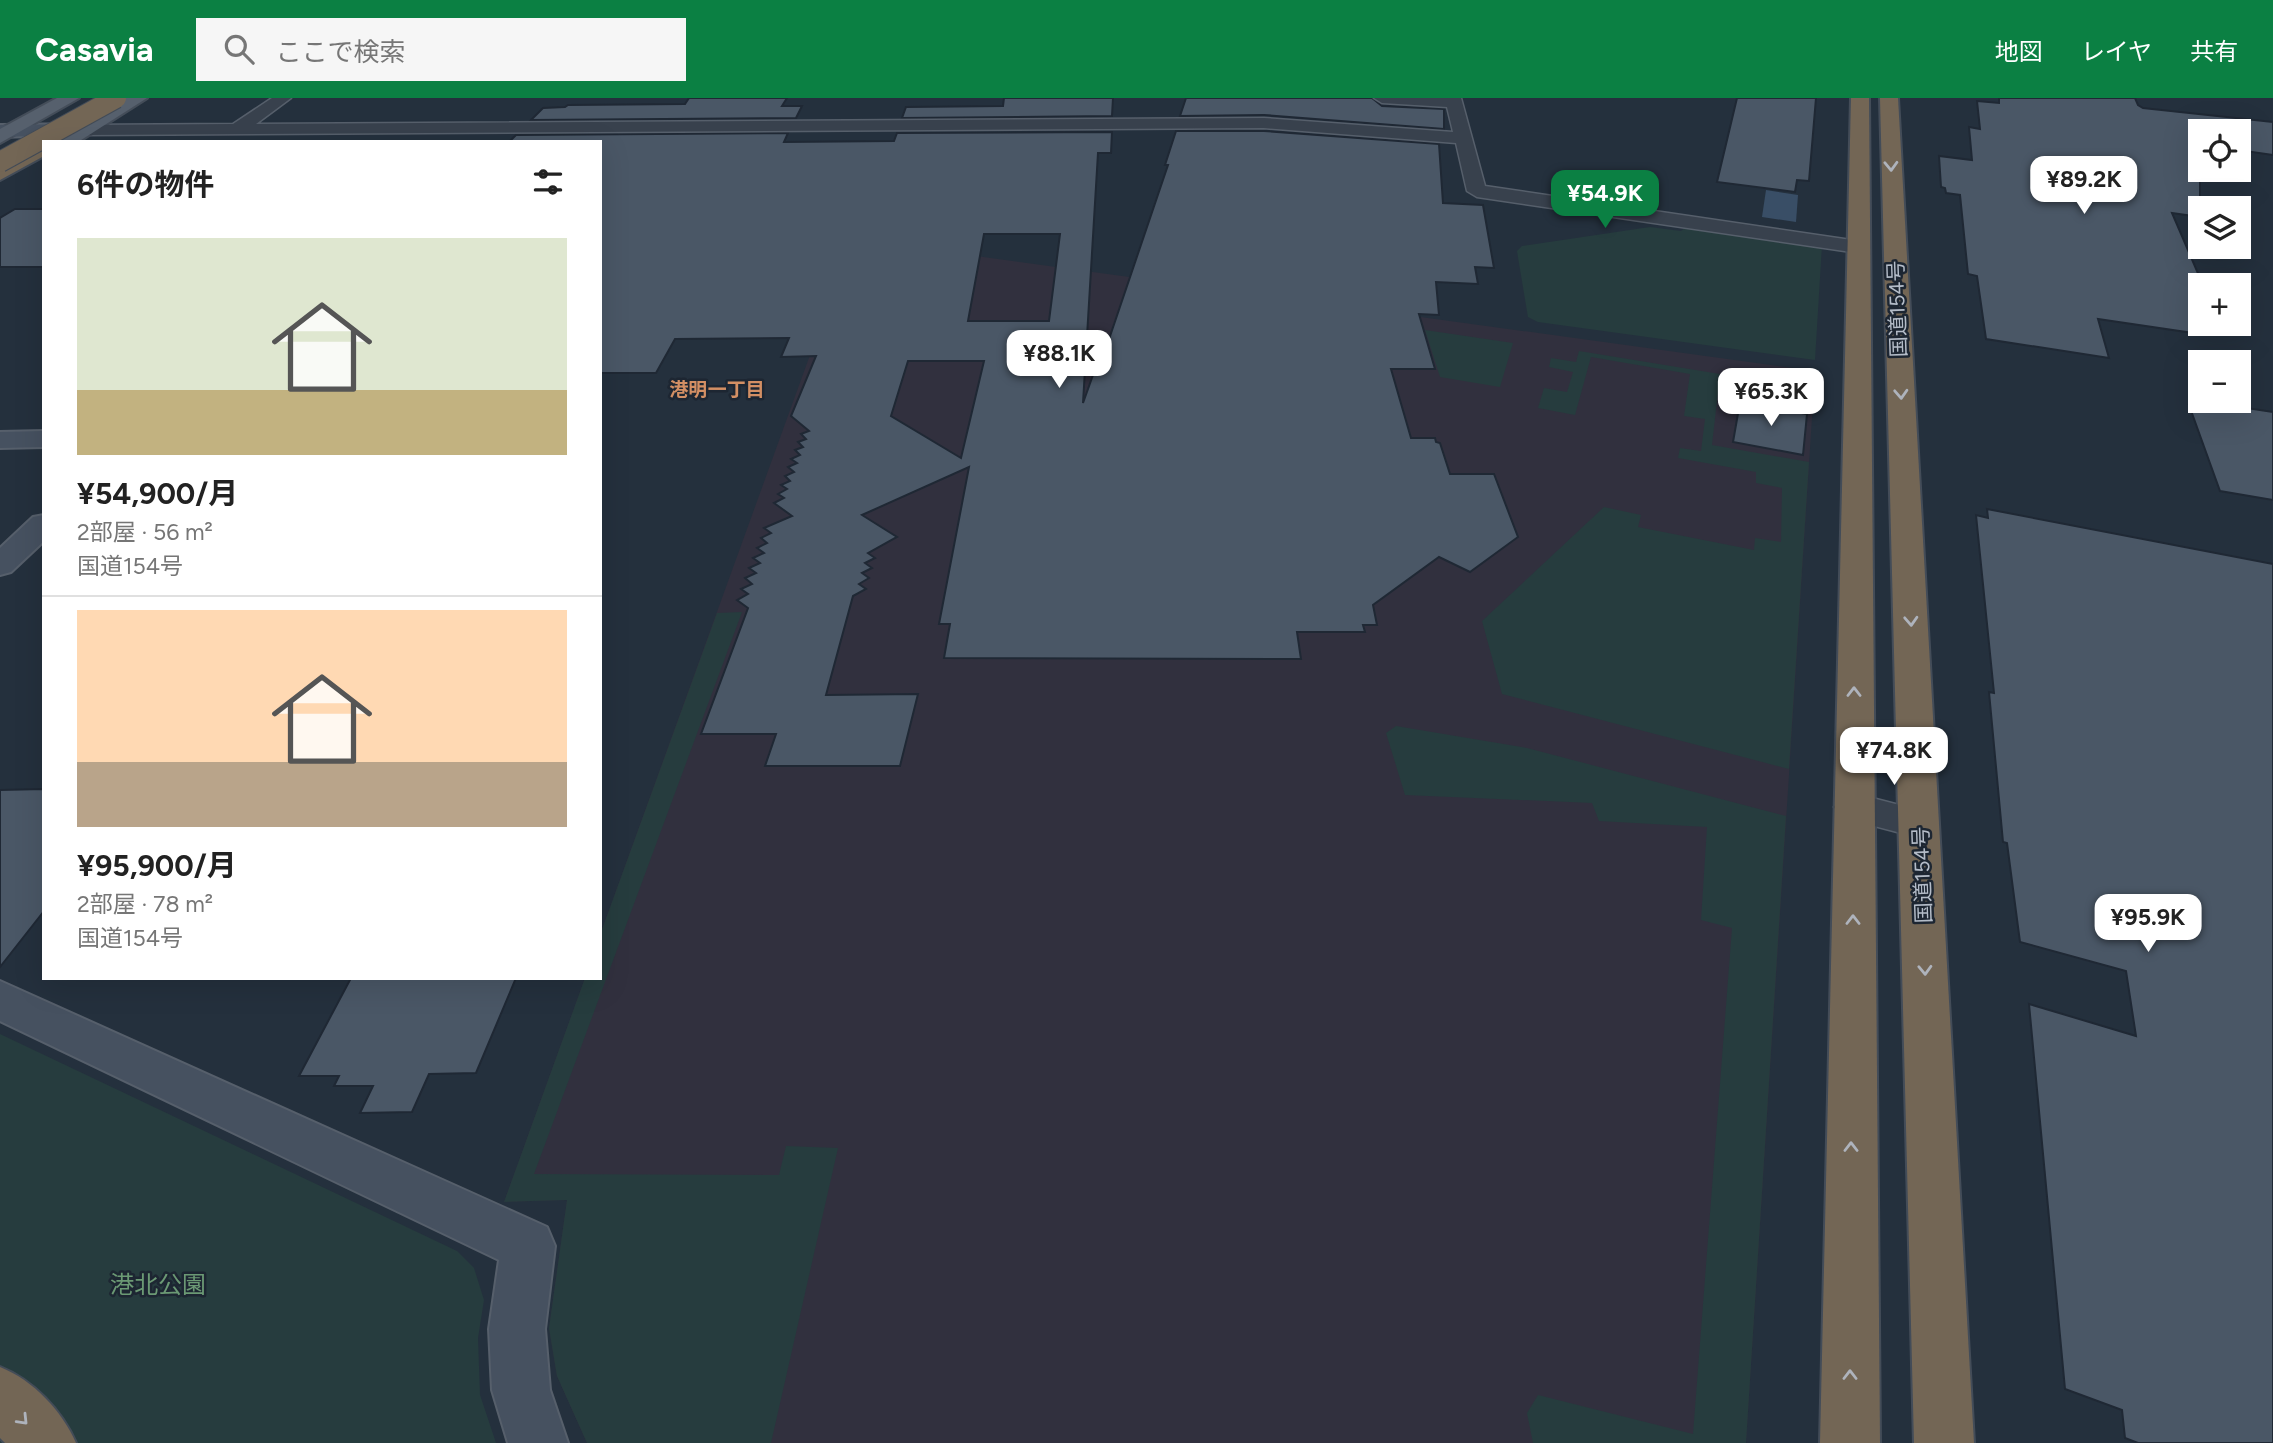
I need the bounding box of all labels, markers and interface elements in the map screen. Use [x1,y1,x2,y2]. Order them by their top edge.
search box [196,18,686,81]
text: Casavia [35,30,154,69]
icon: search [220,30,258,68]
text: ここで検索 [276,36,406,68]
text: 地図 [1995,37,2043,66]
text: レイヤ [2081,37,2152,66]
text: 共有 [2190,37,2238,66]
map controls [2188,119,2251,413]
button: locate [2188,119,2251,182]
pin: ¥89.2K [2027,156,2141,216]
one-way arrow [1883,161,1898,172]
icon: filters [529,163,567,201]
text: ¥89.2K [2046,165,2122,193]
text: 6件の物件 [77,166,214,203]
pin: ¥54.9K [1548,170,1662,230]
text: ¥54.9K [1567,179,1643,207]
button: layers [2188,196,2251,259]
street label: 国道154号 [1883,260,1911,358]
button: + [2188,273,2251,336]
icon: home [259,284,385,410]
pin: ¥88.1K [1002,330,1116,390]
text: ¥88.1K [1023,339,1095,367]
button: − [2188,350,2251,413]
pin: ¥65.3K [1714,368,1828,428]
text: ¥65.3K [1734,377,1808,405]
district label: 港明一丁目 [669,378,765,401]
one-way arrow [1893,388,1908,399]
text: ¥54,900/月 [77,475,238,512]
text: 2部屋 · 56 m² [77,518,213,546]
text: 国道154号 [77,552,183,580]
one-way arrow [1903,616,1918,627]
icon: home [259,656,385,782]
one-way arrow [1846,687,1862,697]
pin: ¥74.8K [1837,728,1951,787]
text: ¥74.8K [1856,736,1932,764]
street label: 国道154号 [1908,826,1936,924]
text: ¥95,900/月 [77,847,237,884]
text: 2部屋 · 78 m² [77,890,213,918]
pin: ¥95.9K [2091,894,2205,954]
text: ¥95.9K [2111,903,2185,931]
one-way arrow [1845,914,1861,925]
text: 国道154号 [77,924,183,952]
one-way arrow [1918,965,1933,976]
one-way arrow [1843,1142,1859,1152]
park label: 港北公園 [110,1270,206,1299]
one-way arrow [1842,1369,1858,1380]
one-way arrow [14,1411,27,1424]

